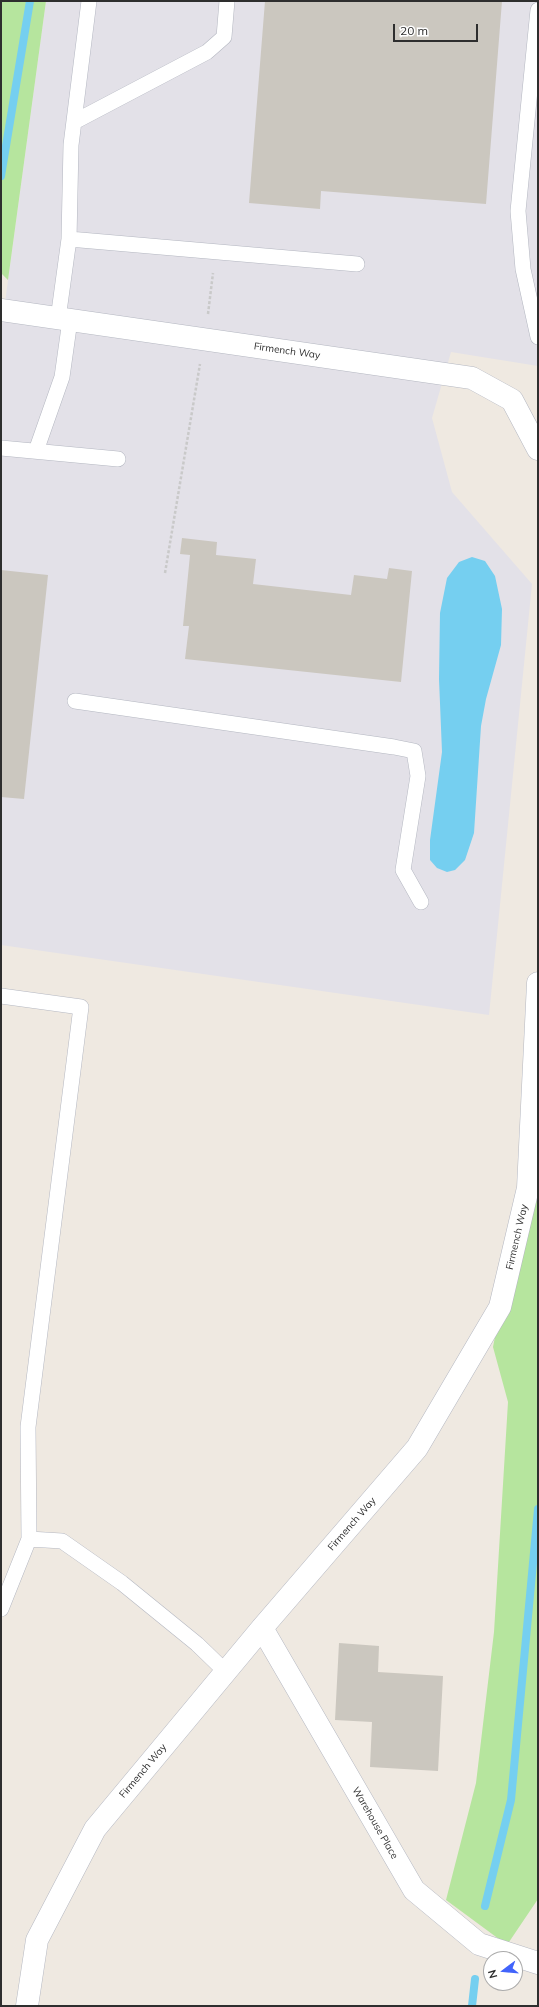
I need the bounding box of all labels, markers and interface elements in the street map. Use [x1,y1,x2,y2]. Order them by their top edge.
scale bar [395,16,480,42]
text: 20 m [400,23,428,38]
street label: Firmench Way [253,340,321,362]
street label: Firmench Way [504,1203,530,1271]
street label: Firmench Way [326,1495,378,1553]
street label: Firmench Way [117,1742,169,1800]
street label: Warehouse Place [350,1785,400,1861]
north arrow [483,1951,523,1991]
text: N [485,1968,500,1980]

